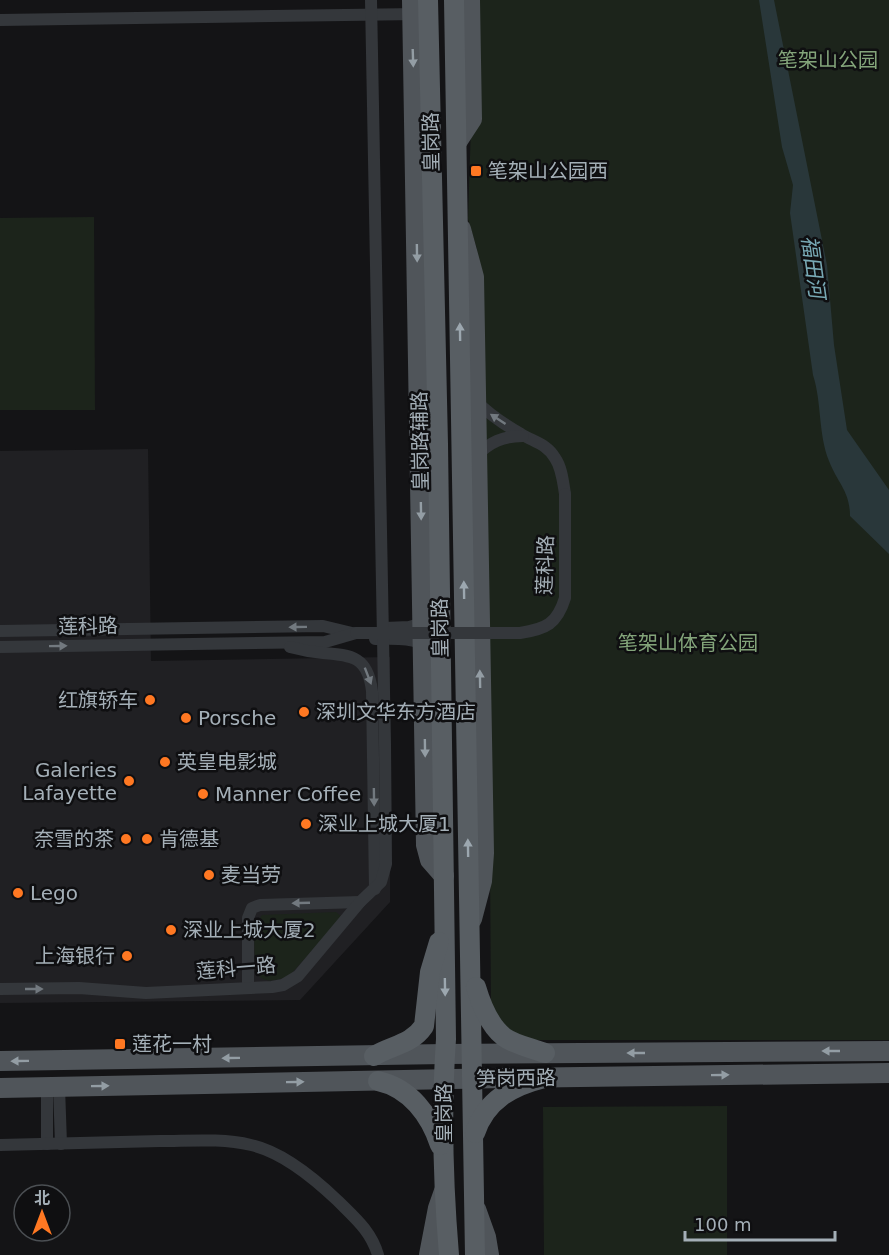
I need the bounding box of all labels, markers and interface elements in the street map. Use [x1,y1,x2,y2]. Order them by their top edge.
park label: 笔架山公园 [778,48,878,72]
one-way arrow [409,49,418,68]
street label: 皇岗路 [418,112,444,172]
place label: 笔架山公园西 [488,159,608,183]
marker: 笔架山公园西 [469,164,483,178]
water label: 福田河 [797,234,830,304]
one-way arrow [412,244,422,263]
one-way arrow [455,323,465,342]
street label: 皇岗路辅路 [407,391,433,491]
one-way arrow [490,414,506,425]
one-way arrow [416,502,426,521]
street label: 莲科路 [532,535,558,595]
one-way arrow [459,581,469,600]
street label: 皇岗路 [427,598,453,658]
street label: 莲科路 [58,613,118,639]
one-way arrow [289,622,308,632]
park label: 笔架山体育公园 [618,631,758,655]
one-way arrow [49,641,68,651]
one-way arrow [364,667,373,685]
one-way arrow [476,669,485,688]
place label: 红旗轿车 [58,688,138,712]
marker: 红旗轿车 [143,693,157,707]
place label: 深圳文华东方酒店 [316,700,476,724]
marker: 深圳文华东方酒店 [297,705,311,719]
place label: Porsche [198,706,276,730]
marker: Porsche [179,711,193,725]
one-way arrow [420,739,429,758]
place label: 英皇电影城 [177,750,277,774]
marker: 英皇电影城 [158,755,172,769]
place label: Galeries Lafayette [22,758,117,805]
marker: Galeries Lafayette [122,774,136,788]
place label: Manner Coffee [215,782,361,806]
marker: Manner Coffee [196,787,210,801]
one-way arrow [369,787,379,806]
place label: 深业上城大厦1 [318,812,451,836]
marker: 深业上城大厦1 [299,817,313,831]
place label: 奈雪的茶 [34,827,114,851]
place label: 肯德基 [159,827,219,851]
marker: 奈雪的茶 [119,832,133,846]
marker: 肯德基 [140,832,154,846]
one-way arrow [464,839,473,858]
place label: 麦当劳 [221,863,281,887]
marker: 麦当劳 [202,868,216,882]
place label: Lego [30,881,78,905]
marker: Lego [11,886,25,900]
one-way arrow [292,898,311,908]
place label: 深业上城大厦2 [183,918,316,942]
marker: 深业上城大厦2 [164,923,178,937]
place label: 上海银行 [35,944,115,968]
marker: 上海银行 [120,949,134,963]
street label: 莲科一路 [195,953,277,983]
one-way arrow [440,978,450,997]
one-way arrow [25,984,44,993]
place label: 莲花一村 [132,1032,212,1056]
marker: 莲花一村 [113,1037,127,1051]
one-way arrow [821,1046,840,1056]
one-way arrow [626,1048,645,1058]
one-way arrow [222,1053,241,1063]
one-way arrow [10,1056,29,1066]
street label: 笋岗西路 [476,1065,556,1091]
one-way arrow [710,1071,729,1080]
one-way arrow [286,1078,305,1087]
one-way arrow [91,1082,110,1091]
street label: 皇岗路 [432,1083,456,1143]
north arrow [12,1183,72,1243]
text: 北 [34,1189,50,1208]
scale bar [685,1204,835,1242]
text: 100 m [694,1214,752,1235]

